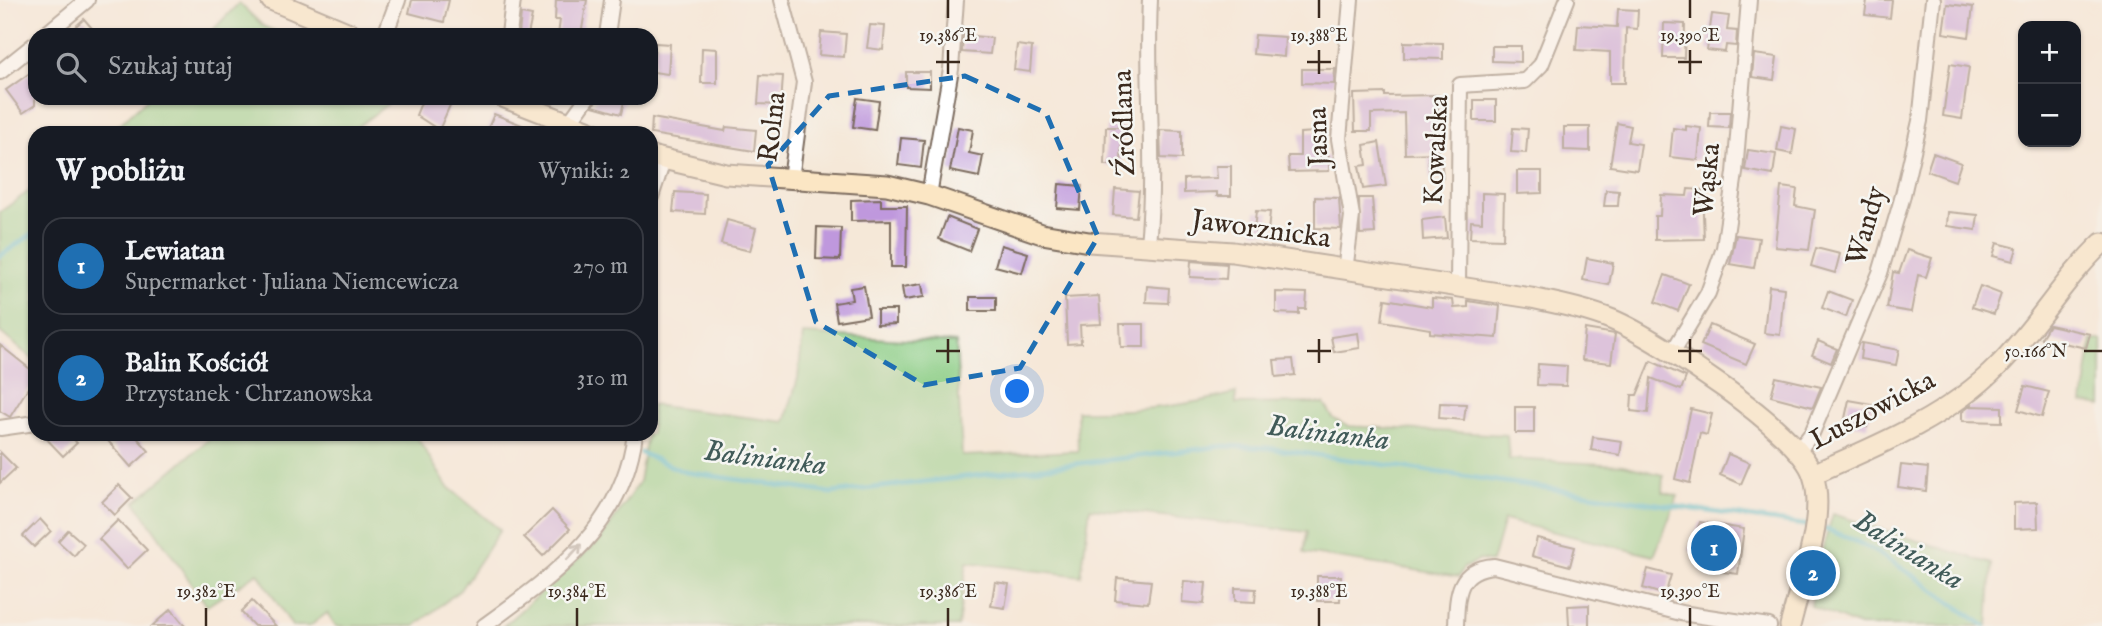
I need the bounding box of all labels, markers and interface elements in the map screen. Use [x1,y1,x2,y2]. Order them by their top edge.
map controls [2018,21,2081,147]
button: + [2018,21,2081,84]
text: 19.386°E [919,25,977,48]
text: 19.388°E [1290,25,1348,48]
text: 19.390°E [1660,25,1720,48]
search box [28,28,658,105]
icon: search [52,48,90,86]
text: Szukaj tutaj [108,50,233,83]
street label: Źródlana [1106,68,1144,177]
button: − [2018,84,2081,147]
street label: Rolna [751,89,795,164]
street label: Kowalska [1417,93,1457,206]
street label: Jasna [1300,106,1338,170]
street label: Wąska [1687,140,1729,219]
text: W pobliżu [56,153,185,191]
text: Wyniki: 2 [538,157,630,186]
street label: Wandy [1839,182,1895,270]
street label: Jaworznicka [1186,202,1334,257]
text: Lewiatan [125,235,225,268]
text: 1 [77,252,85,281]
text: 270 m [573,252,628,281]
text: Supermarket · Juliana Niemcewicza [125,268,458,297]
text: 50.166°N [2005,341,2068,364]
text: Balin Kościół [125,347,268,380]
street label: Luszowicka [1804,363,1942,459]
text: 2 [76,364,86,393]
text: 310 m [577,364,628,393]
your location [1000,374,1034,408]
text: Przystanek · Chrzanowska [125,380,372,409]
water label: Balinianka [1265,408,1391,460]
water label: Balinianka [702,433,828,485]
water label: Balinianka [1846,502,1970,600]
pin: 1 [1691,522,1737,574]
one-way arrow [566,543,582,561]
pin: 2 [1790,547,1836,599]
text: 19.382°E [177,581,235,604]
text: 19.384°E [547,581,607,604]
text: 19.386°E [919,581,977,604]
text: 19.388°E [1290,581,1348,604]
text: 19.390°E [1660,581,1720,604]

